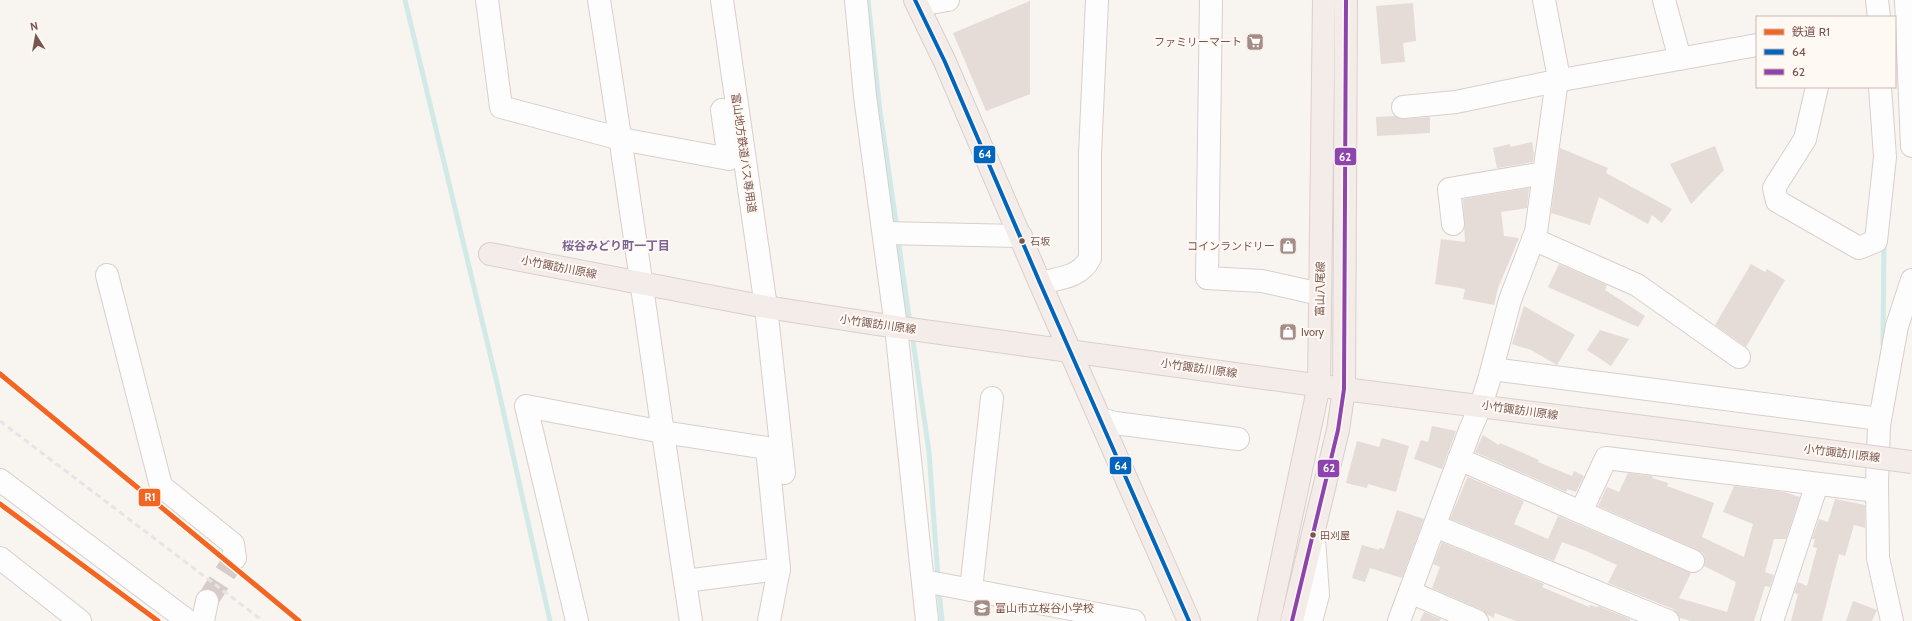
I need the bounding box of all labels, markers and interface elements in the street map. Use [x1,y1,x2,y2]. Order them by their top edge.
north arrow [16,16,56,56]
legend [1756,16,1896,88]
text: N [29,19,39,34]
text: 鉄道 R1 [1792,24,1830,39]
supermarket icon: ファミリーマート [1245,32,1265,52]
place label: ファミリーマート [1154,35,1242,49]
text: 64 [1792,44,1806,59]
text: 62 [1792,64,1805,79]
street label: 富山地方鉄道バス専用道 [729,92,759,214]
line badge: 64 [973,145,996,164]
text: 64 [978,147,992,161]
line badge: 62 [1334,147,1357,166]
text: 62 [1339,150,1351,164]
place label: 石坂 [1030,235,1050,248]
marker: 石坂 [1017,236,1027,246]
shop icon: コインランドリー [1278,236,1298,256]
district label: 桜谷みどり町一丁目 [562,238,670,253]
place label: コインランドリー [1187,239,1275,253]
street label: 小竹諏訪川原線 [520,253,598,281]
street label: 富山八尾線 [1313,261,1327,317]
street label: 小竹諏訪川原線 [839,312,917,336]
shop icon: Ivory [1278,322,1298,342]
place label: Ivory [1301,325,1325,339]
street label: 小竹諏訪川原線 [1160,356,1238,380]
street label: 小竹諏訪川原線 [1481,398,1559,422]
street label: 小竹諏訪川原線 [1803,441,1881,465]
line badge: 64 [1109,456,1132,475]
text: 64 [1114,459,1128,473]
line badge: 62 [1317,459,1340,478]
text: 62 [1323,461,1335,475]
line badge: R1 [138,488,161,507]
text: R1 [145,490,155,504]
place label: 田刈屋 [1320,529,1350,542]
marker: 田刈屋 [1308,530,1318,540]
school or university icon: 富山市立桜谷小学校 [972,598,992,618]
place label: 富山市立桜谷小学校 [995,601,1094,615]

